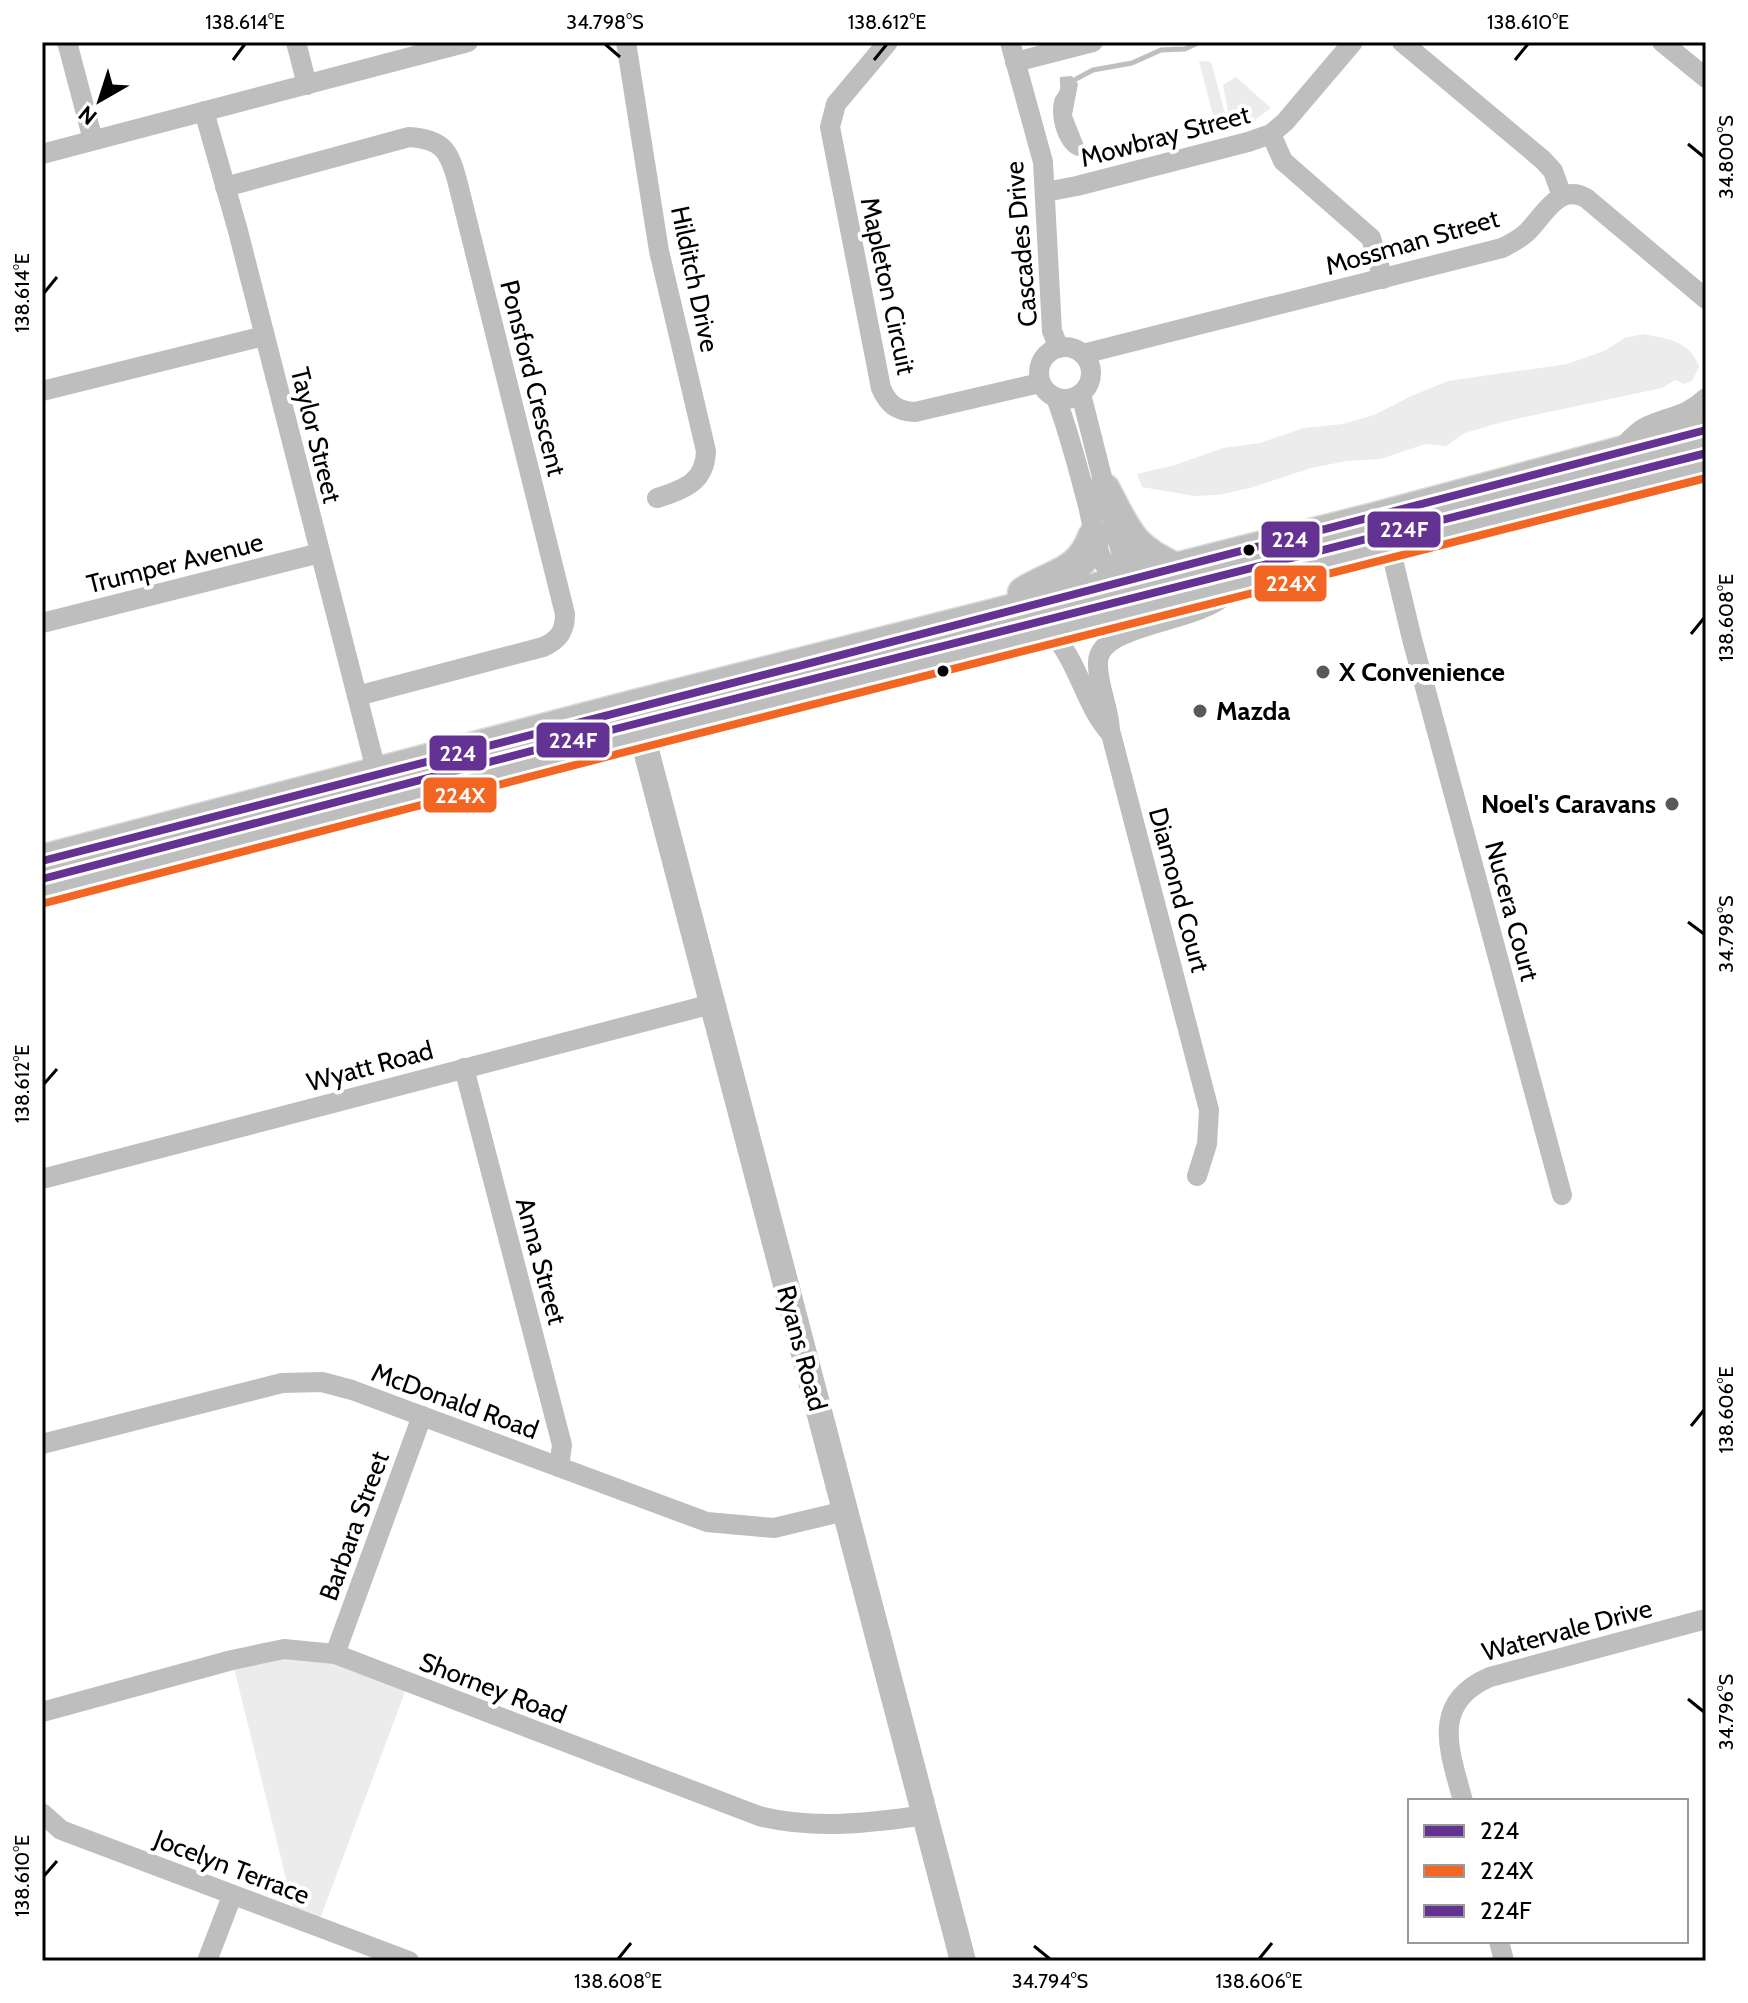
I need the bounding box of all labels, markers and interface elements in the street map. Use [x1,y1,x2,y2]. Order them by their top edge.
text: 138.614°E [205,10,285,34]
text: 34.798°S [566,10,644,34]
text: 138.612°E [848,10,926,34]
text: 138.610°E [1487,10,1569,34]
north arrow [60,60,140,140]
street label: Mowbray Street [1077,98,1253,174]
text: N [73,100,102,131]
text: 34.800°S [1714,115,1738,199]
street label: Cascades Drive [998,160,1044,328]
street label: Mapleton Circuit [854,194,922,378]
street label: Mossman Street [1321,202,1503,282]
street label: Hilditch Drive [664,203,726,355]
text: 138.614°E [10,253,34,333]
street label: Ponsford Crescent [493,277,573,479]
street label: Taylor Street [284,364,348,506]
line badge: 224F [1366,510,1442,549]
text: 224F [1380,516,1429,543]
line badge: 224 [1260,520,1321,559]
street label: Trumper Avenue [84,526,266,600]
text: 224 [1272,526,1308,553]
unlabelled marker [1241,542,1257,558]
line badge: 224X [1253,564,1328,603]
text: 224X [1266,570,1317,597]
text: 138.608°E [1714,574,1738,662]
place label: X Convenience [1338,656,1505,688]
unlabelled marker [935,663,951,679]
marker: X Convenience [1314,663,1332,681]
place label: Mazda [1216,695,1290,727]
marker: Mazda [1191,702,1209,720]
line badge: 224F [535,721,611,759]
text: 224F [549,727,598,754]
line badge: 224 [428,734,488,772]
text: 224 [440,740,476,767]
line badge: 224X [422,776,498,814]
text: 224X [435,782,486,809]
place label: Noel's Caravans [1481,788,1656,820]
marker: Noel's Caravans [1663,795,1681,813]
street label: Diamond Court [1142,804,1216,976]
street label: Nucera Court [1478,838,1546,985]
text: 34.798°S [1714,895,1738,973]
street label: Wyatt Road [303,1034,437,1098]
text: 138.612°E [10,1045,34,1123]
street label: Anna Street [509,1194,573,1328]
street label: Ryans Road [770,1282,834,1414]
street label: McDonald Road [367,1356,543,1446]
text: 138.606°E [1714,1367,1738,1453]
street label: Barbara Street [312,1447,396,1605]
street label: Watervale Drive [1479,1592,1655,1668]
street label: Shorney Road [415,1645,571,1731]
text: 34.796°S [1714,1674,1738,1750]
legend [1408,1799,1688,1943]
text: 224 [1480,1816,1519,1845]
street label: Jocelyn Terrace [149,1822,314,1911]
text: 138.610°E [10,1835,34,1917]
text: 224X [1480,1856,1534,1885]
text: 224F [1480,1896,1532,1925]
text: 138.608°E [574,1969,662,1993]
text: 34.794°S [1012,1969,1089,1993]
text: 138.606°E [1216,1969,1302,1993]

